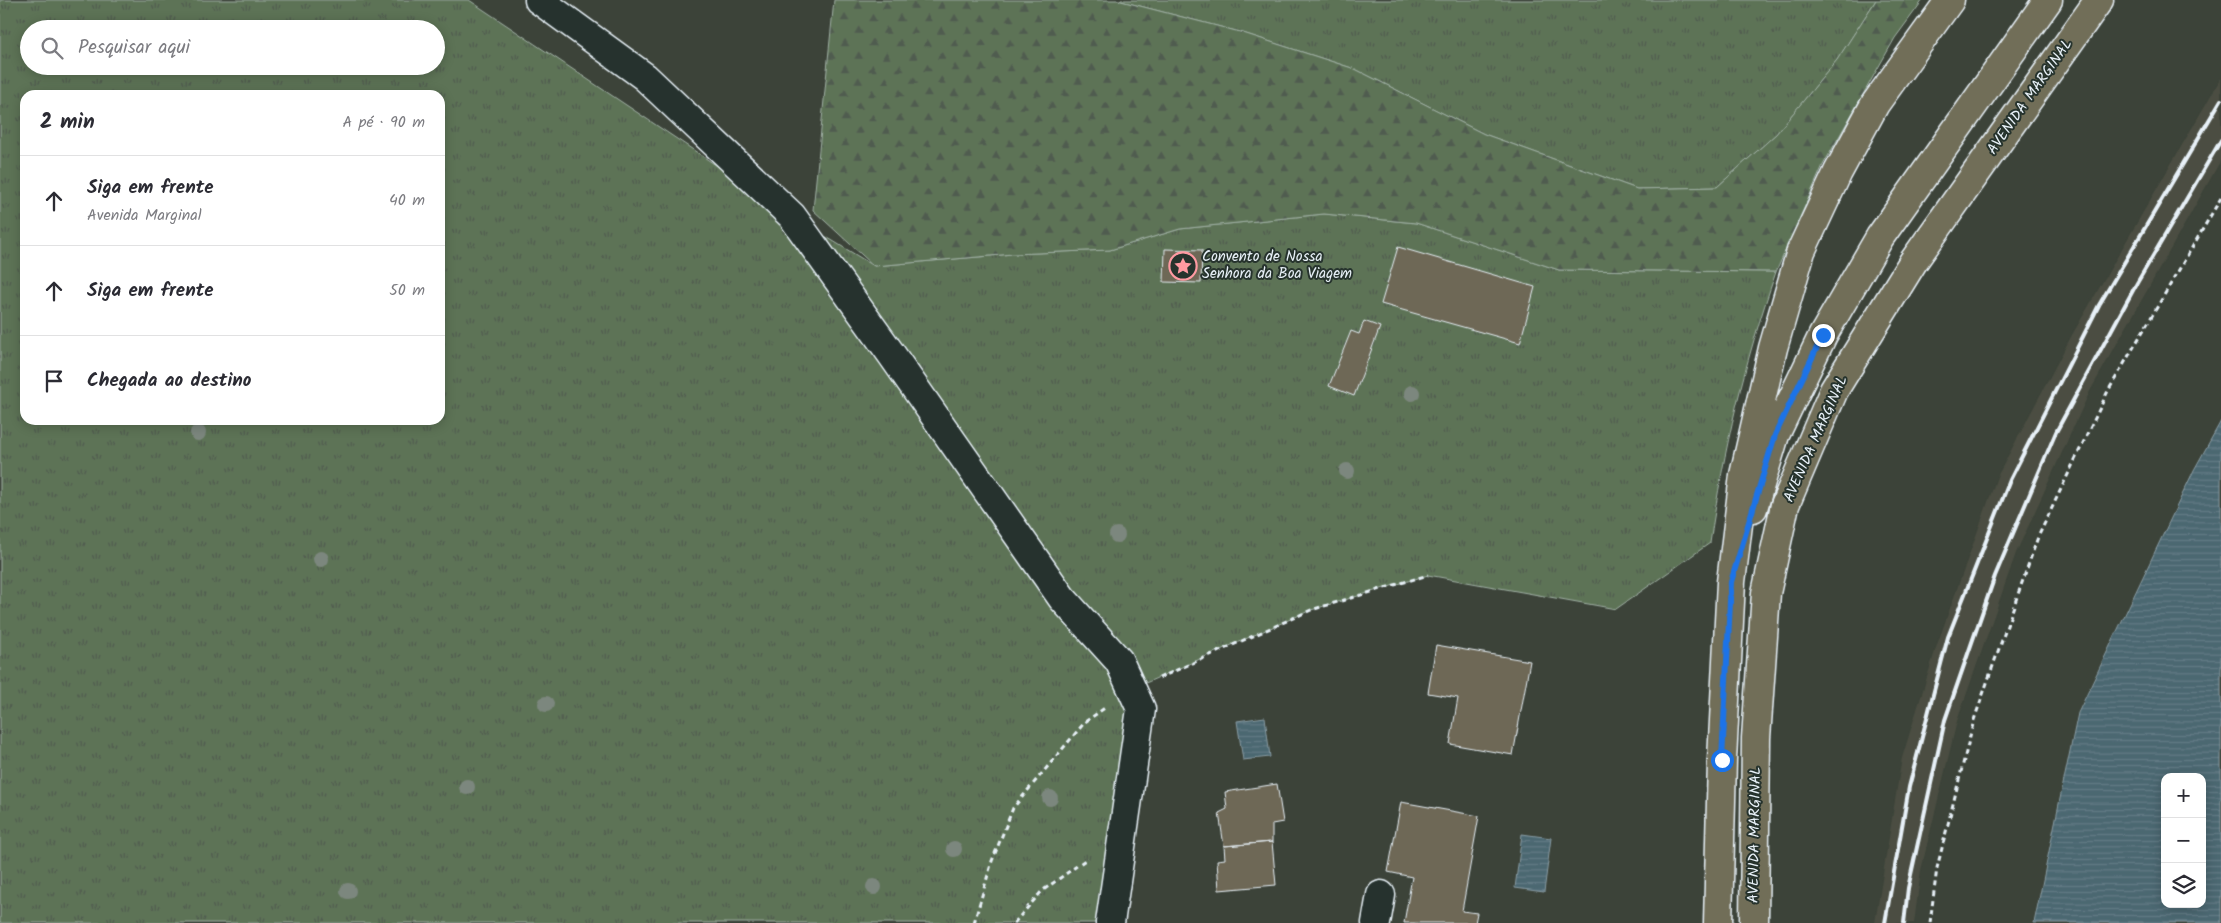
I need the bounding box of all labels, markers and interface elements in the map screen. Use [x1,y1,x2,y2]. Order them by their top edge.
search box [20,20,445,75]
text: Pesquisar aqui [78,33,190,63]
icon: search [38,34,66,62]
street label: AVENIDA MARGINAL [1981,34,2079,160]
text: 2 min [40,106,95,139]
text: A pé · 90 m [343,110,425,135]
text: Siga em frente [87,173,214,203]
icon: ahead [40,187,68,215]
text: 40 m [389,188,425,213]
text: Avenida Marginal [87,203,202,228]
place label: Convento de Nossa Senhora da Boa Viagem [1202,245,1352,286]
place icon: Convento de Nossa Senhora da Boa Viagem [1168,251,1198,281]
text: Siga em frente [87,276,214,306]
icon: ahead [40,277,68,305]
text: 50 m [389,278,425,303]
route end [1812,324,1835,347]
text: Chegada ao destino [87,366,252,396]
icon: arrive [40,367,68,395]
street label: AVENIDA MARGINAL [1777,372,1855,506]
route start [1711,749,1734,772]
street label: AVENIDA MARGINAL [1742,767,1768,903]
map controls [2161,773,2206,908]
button: + [2161,773,2206,818]
button: − [2161,818,2206,863]
button: layers [2161,863,2206,908]

